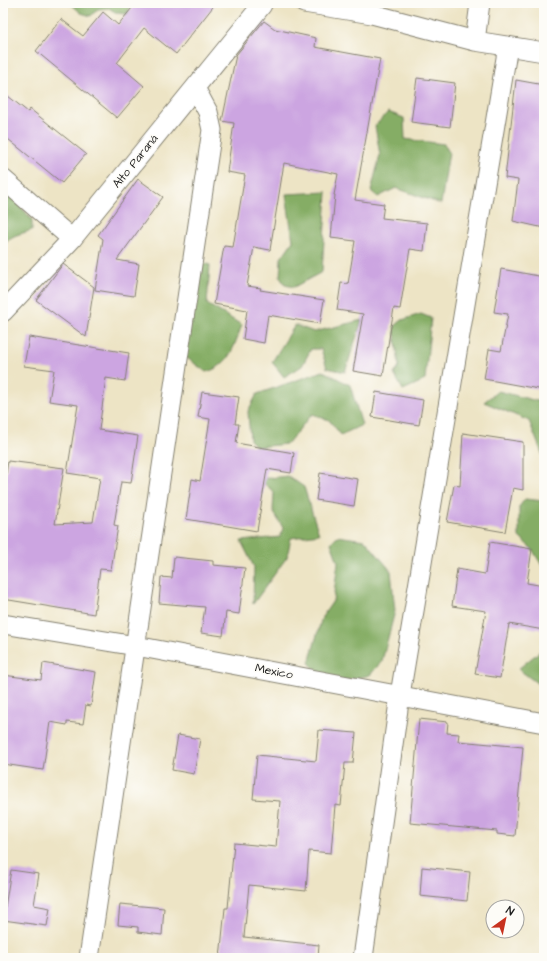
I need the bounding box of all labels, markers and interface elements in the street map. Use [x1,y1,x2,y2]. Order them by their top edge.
street label: Alto Paraná [108,131,162,192]
street label: Mexico [254,659,295,684]
north arrow [485,899,525,939]
text: N [503,903,517,919]

